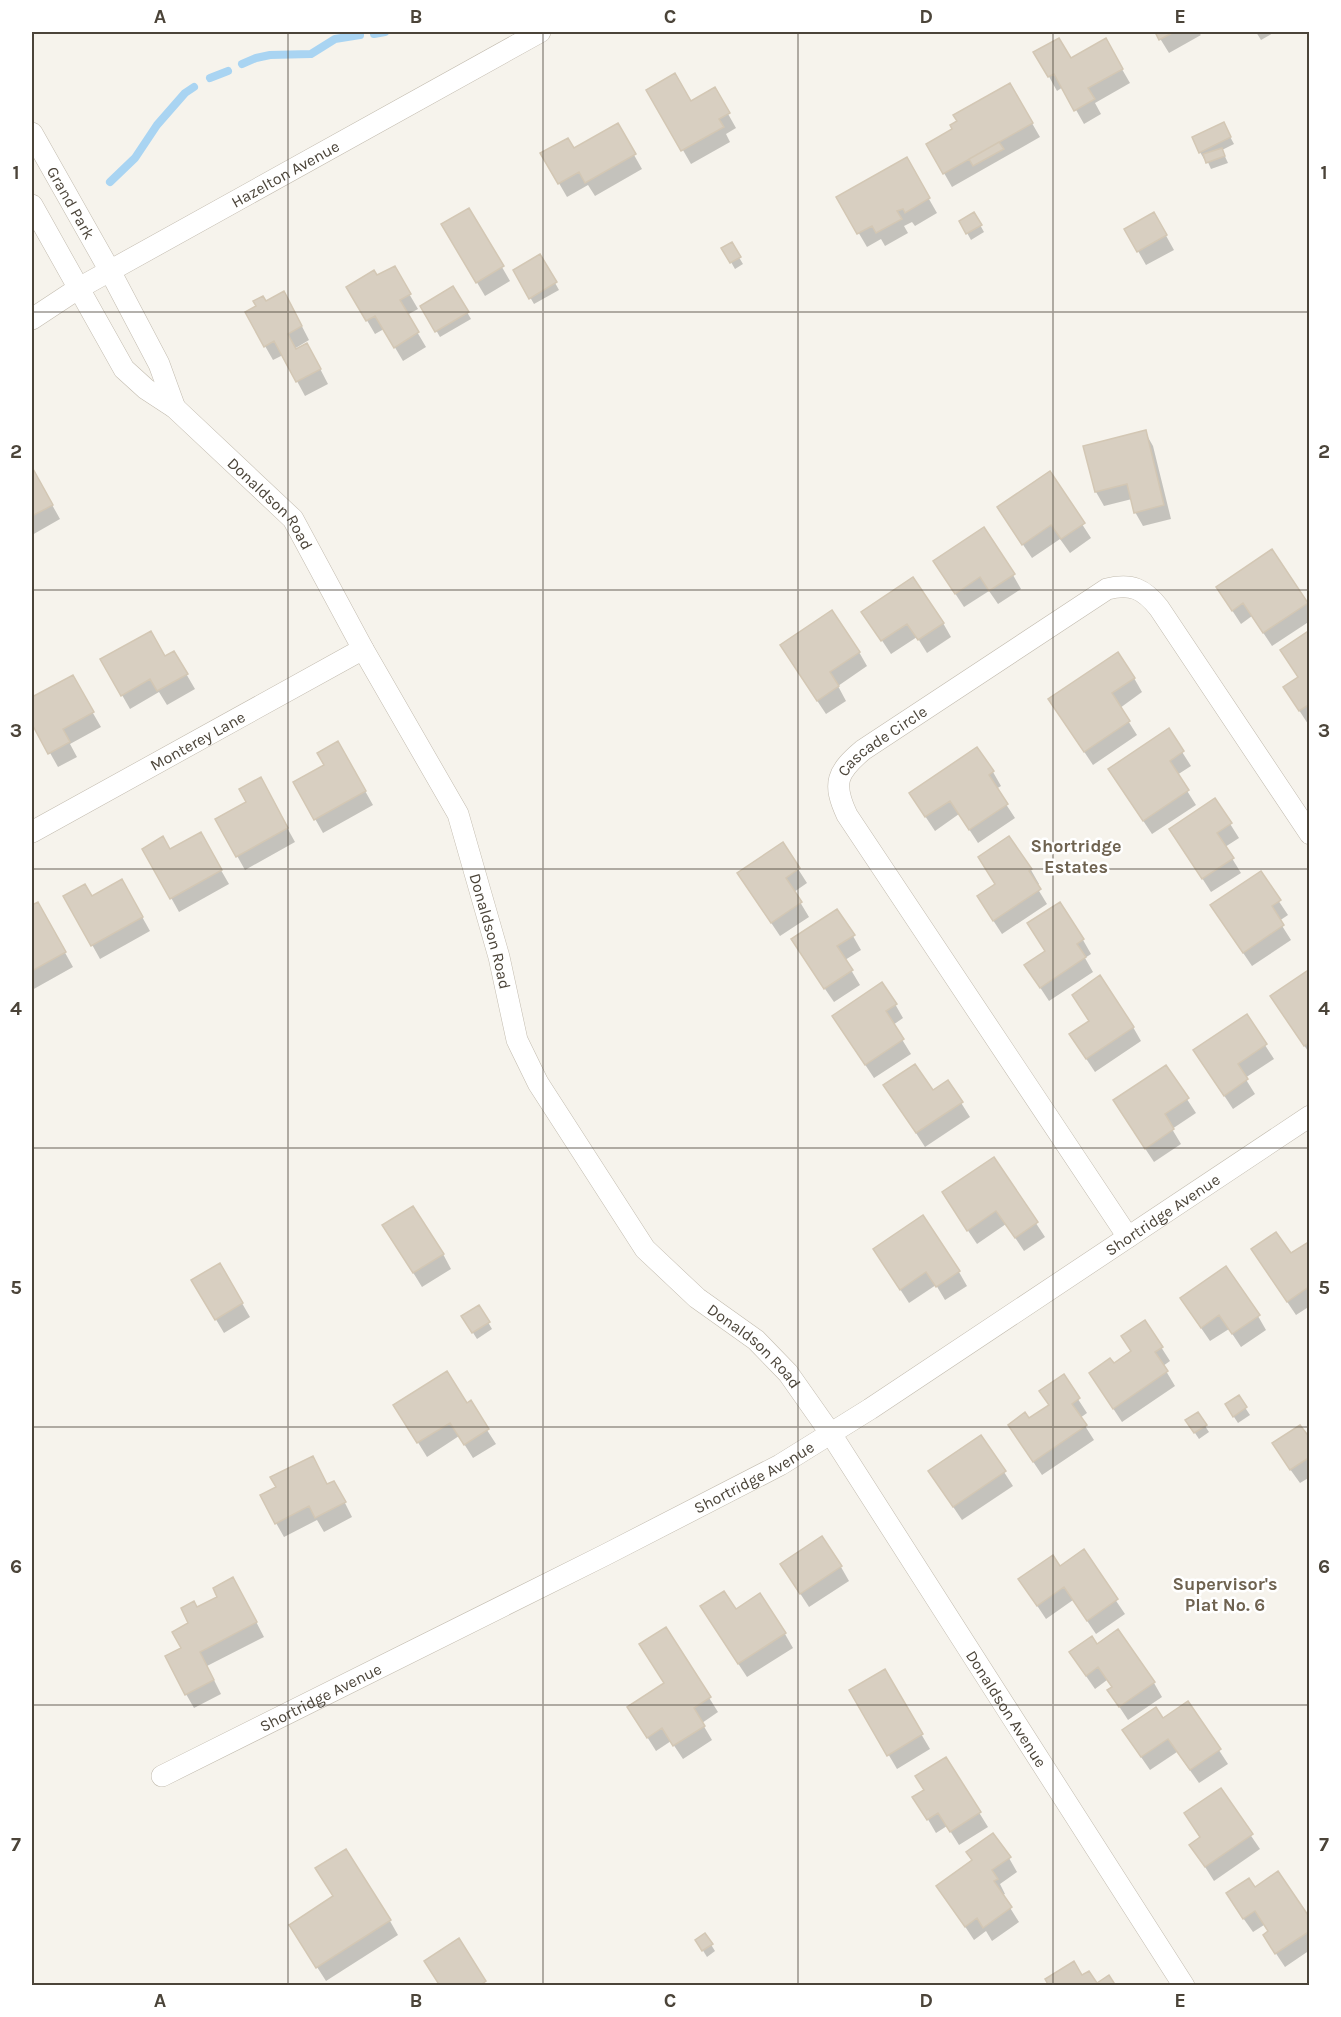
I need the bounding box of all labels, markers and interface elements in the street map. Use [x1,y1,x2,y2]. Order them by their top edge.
text: A [154,5,167,28]
text: B [410,5,422,28]
text: C [664,5,676,28]
text: D [919,5,933,28]
text: E [1174,5,1186,28]
street label: Hazelton Avenue [228,136,342,211]
text: 1 [12,161,20,184]
text: 1 [1320,161,1328,184]
street label: Grand Park [43,163,99,242]
text: 2 [10,440,22,463]
text: 2 [1318,440,1330,463]
street label: Donaldson Road [224,453,317,553]
street label: Cascade Circle [833,701,930,779]
street label: Monterey Lane [147,707,248,774]
text: 3 [10,719,22,742]
text: 3 [1318,719,1330,742]
district label: Shortridge Estates [1030,835,1122,878]
street label: Donaldson Road [466,871,515,991]
text: 4 [10,997,22,1020]
text: 4 [1318,997,1330,1020]
street label: Shortridge Avenue [1101,1169,1223,1259]
text: 5 [10,1276,22,1299]
text: 5 [1318,1276,1330,1299]
street label: Donaldson Road [704,1299,805,1392]
street label: Shortridge Avenue [691,1437,817,1517]
text: 6 [10,1555,22,1578]
text: 6 [1318,1555,1330,1578]
district label: Supervisor's Plat No. 6 [1172,1573,1278,1616]
street label: Donaldson Avenue [962,1647,1051,1771]
street label: Shortridge Avenue [256,1659,384,1735]
text: 7 [11,1833,21,1856]
text: 7 [1319,1833,1329,1856]
text: A [154,1989,167,2012]
text: B [410,1989,422,2012]
text: C [664,1989,676,2012]
text: D [919,1989,933,2012]
text: E [1174,1989,1186,2012]

